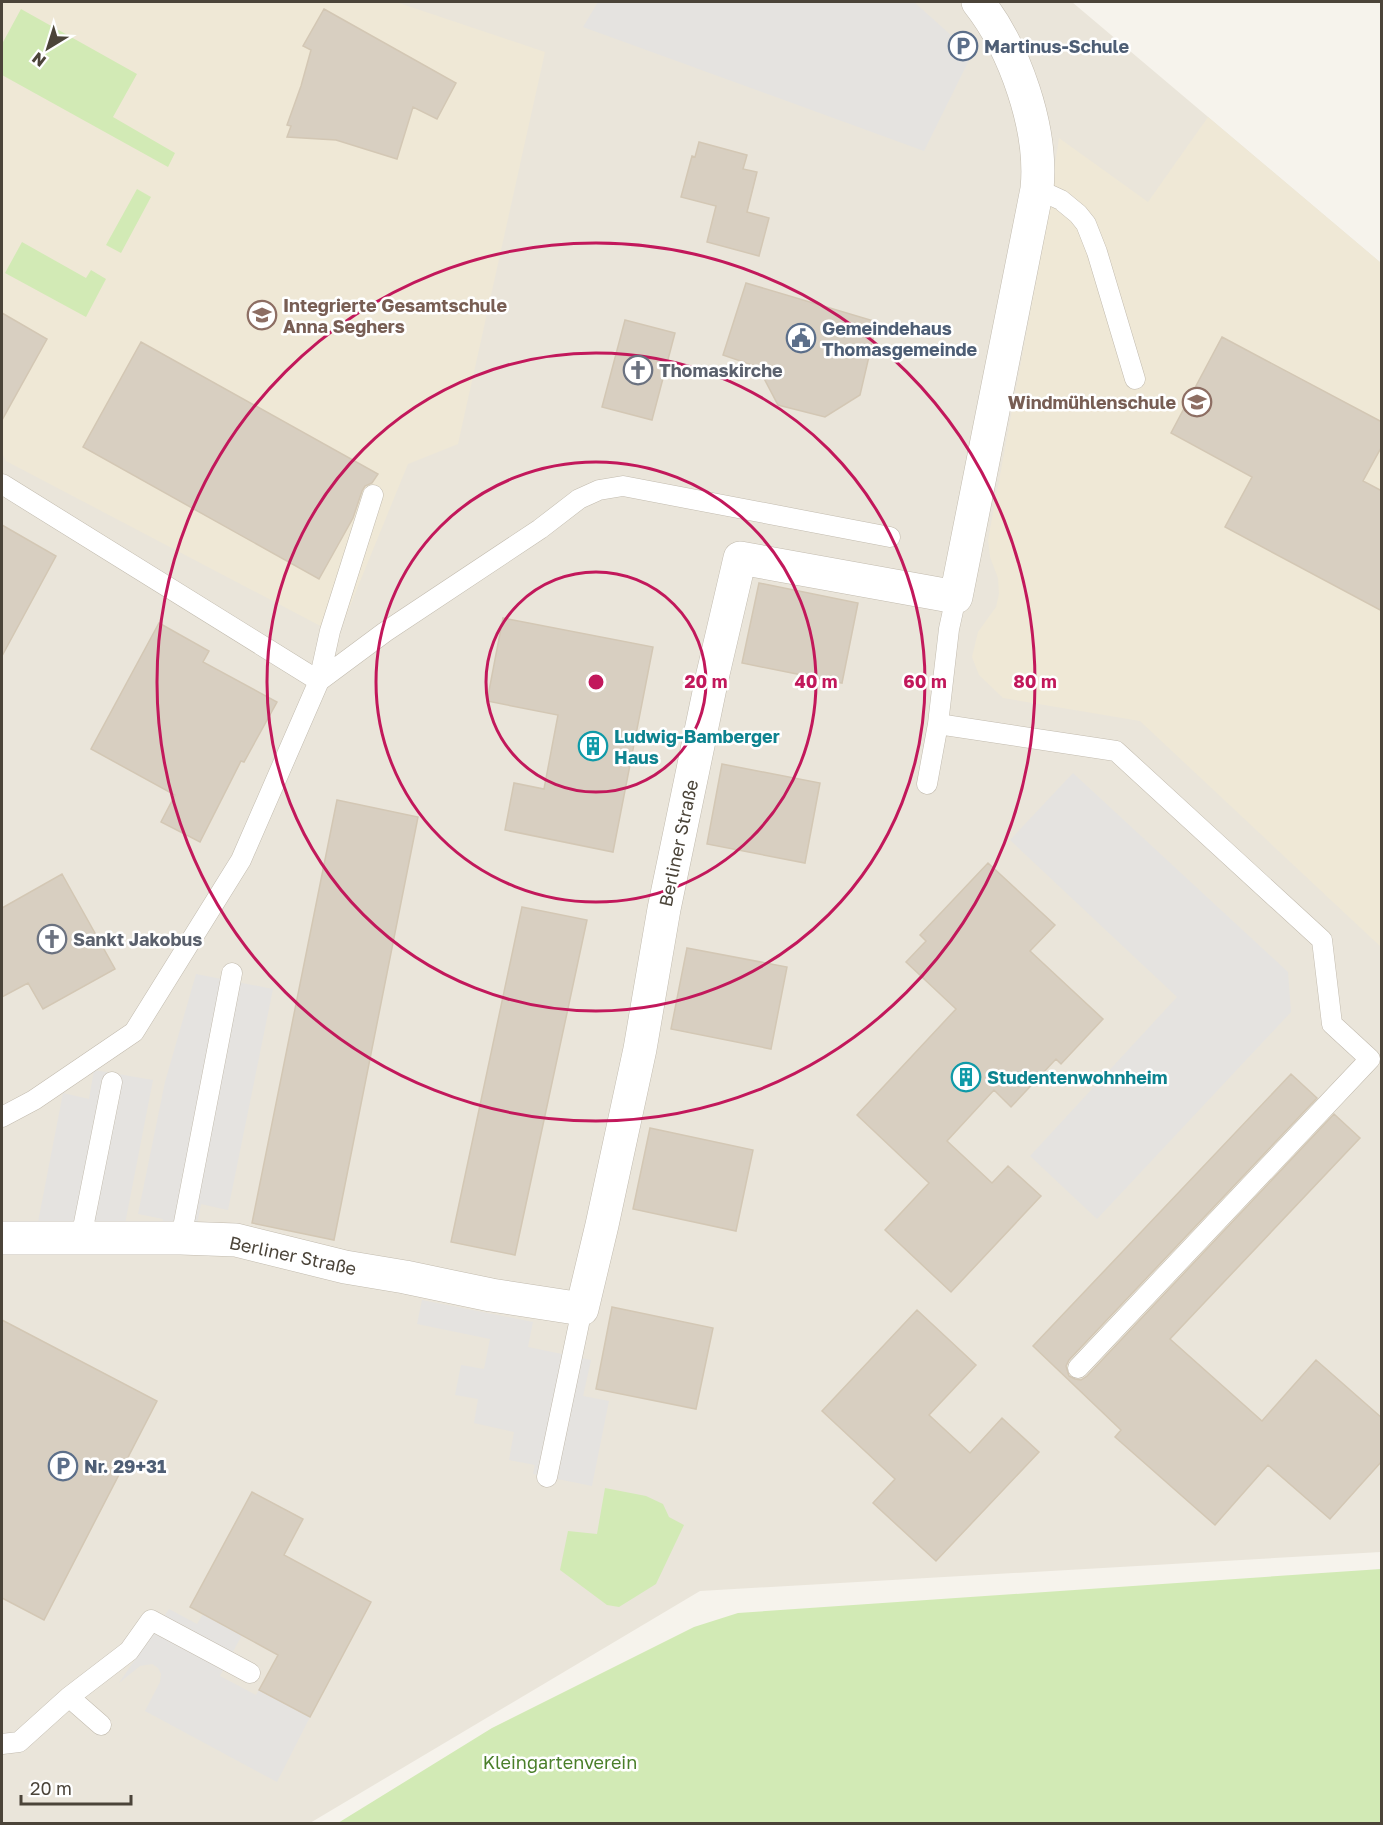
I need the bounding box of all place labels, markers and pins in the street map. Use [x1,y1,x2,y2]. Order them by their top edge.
parking icon: Martinus-Schule [947,30,979,62]
place label: Martinus-Schule [984,35,1129,57]
place label: Integrierte Gesamtschule Anna Seghers [283,294,507,337]
school or university icon: Integrierte Gesamtschule Anna Seghers [246,299,278,331]
place label: Gemeindehaus Thomasgemeinde [822,317,978,360]
public building icon: Gemeindehaus Thomasgemeinde [785,322,817,354]
church icon: Thomaskirche [622,354,654,386]
place label: Thomaskirche [659,359,783,381]
school or university icon: Windmühlenschule [1181,386,1213,418]
place label: Windmühlenschule [1008,391,1176,413]
centre of rings [586,672,606,692]
place label: Ludwig-Bamberger Haus [614,725,780,768]
building icon: Ludwig-Bamberger Haus [577,730,609,762]
church icon: Sankt Jakobus [36,923,68,955]
place label: Sankt Jakobus [73,928,202,950]
building icon: Studentenwohnheim [950,1061,982,1093]
place label: Studentenwohnheim [987,1066,1168,1088]
parking icon: Nr. 29+31 [47,1450,79,1482]
place label: Nr. 29+31 [84,1455,166,1477]

